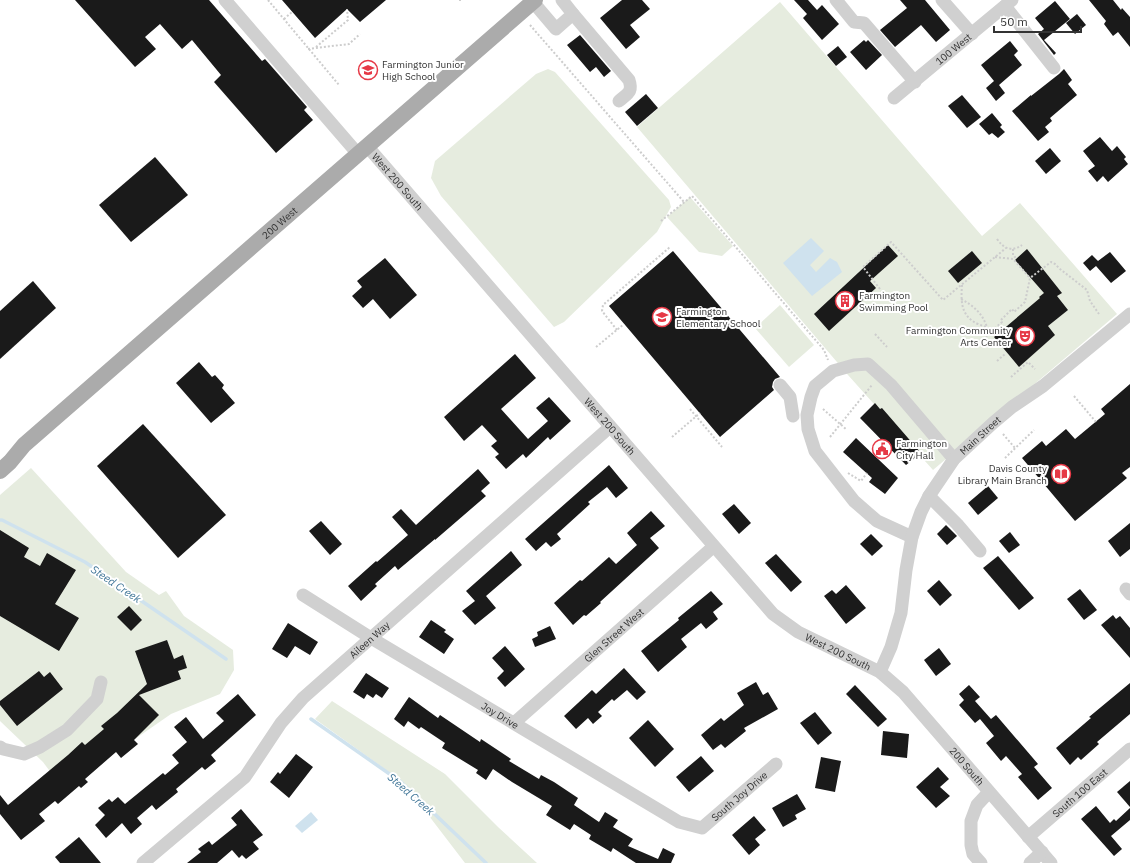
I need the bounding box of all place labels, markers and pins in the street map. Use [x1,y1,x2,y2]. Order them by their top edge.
place label: Farmington Junior High School [382,58,464,83]
school or university icon: Farmington Junior High School [357,59,379,81]
place label: Farmington Swimming Pool [859,289,928,314]
building icon: Farmington Swimming Pool [834,290,856,312]
place label: Farmington Elementary School [676,305,761,330]
school or university icon: Farmington Elementary School [651,306,673,328]
place label: Farmington Community Arts Center [906,324,1011,349]
theatre icon: Farmington Community Arts Center [1014,325,1036,347]
place label: Farmington City Hall [896,437,947,462]
public building icon: Farmington City Hall [871,438,893,460]
place label: Davis County Library Main Branch [958,462,1047,487]
library icon: Davis County Library Main Branch [1050,463,1072,485]

